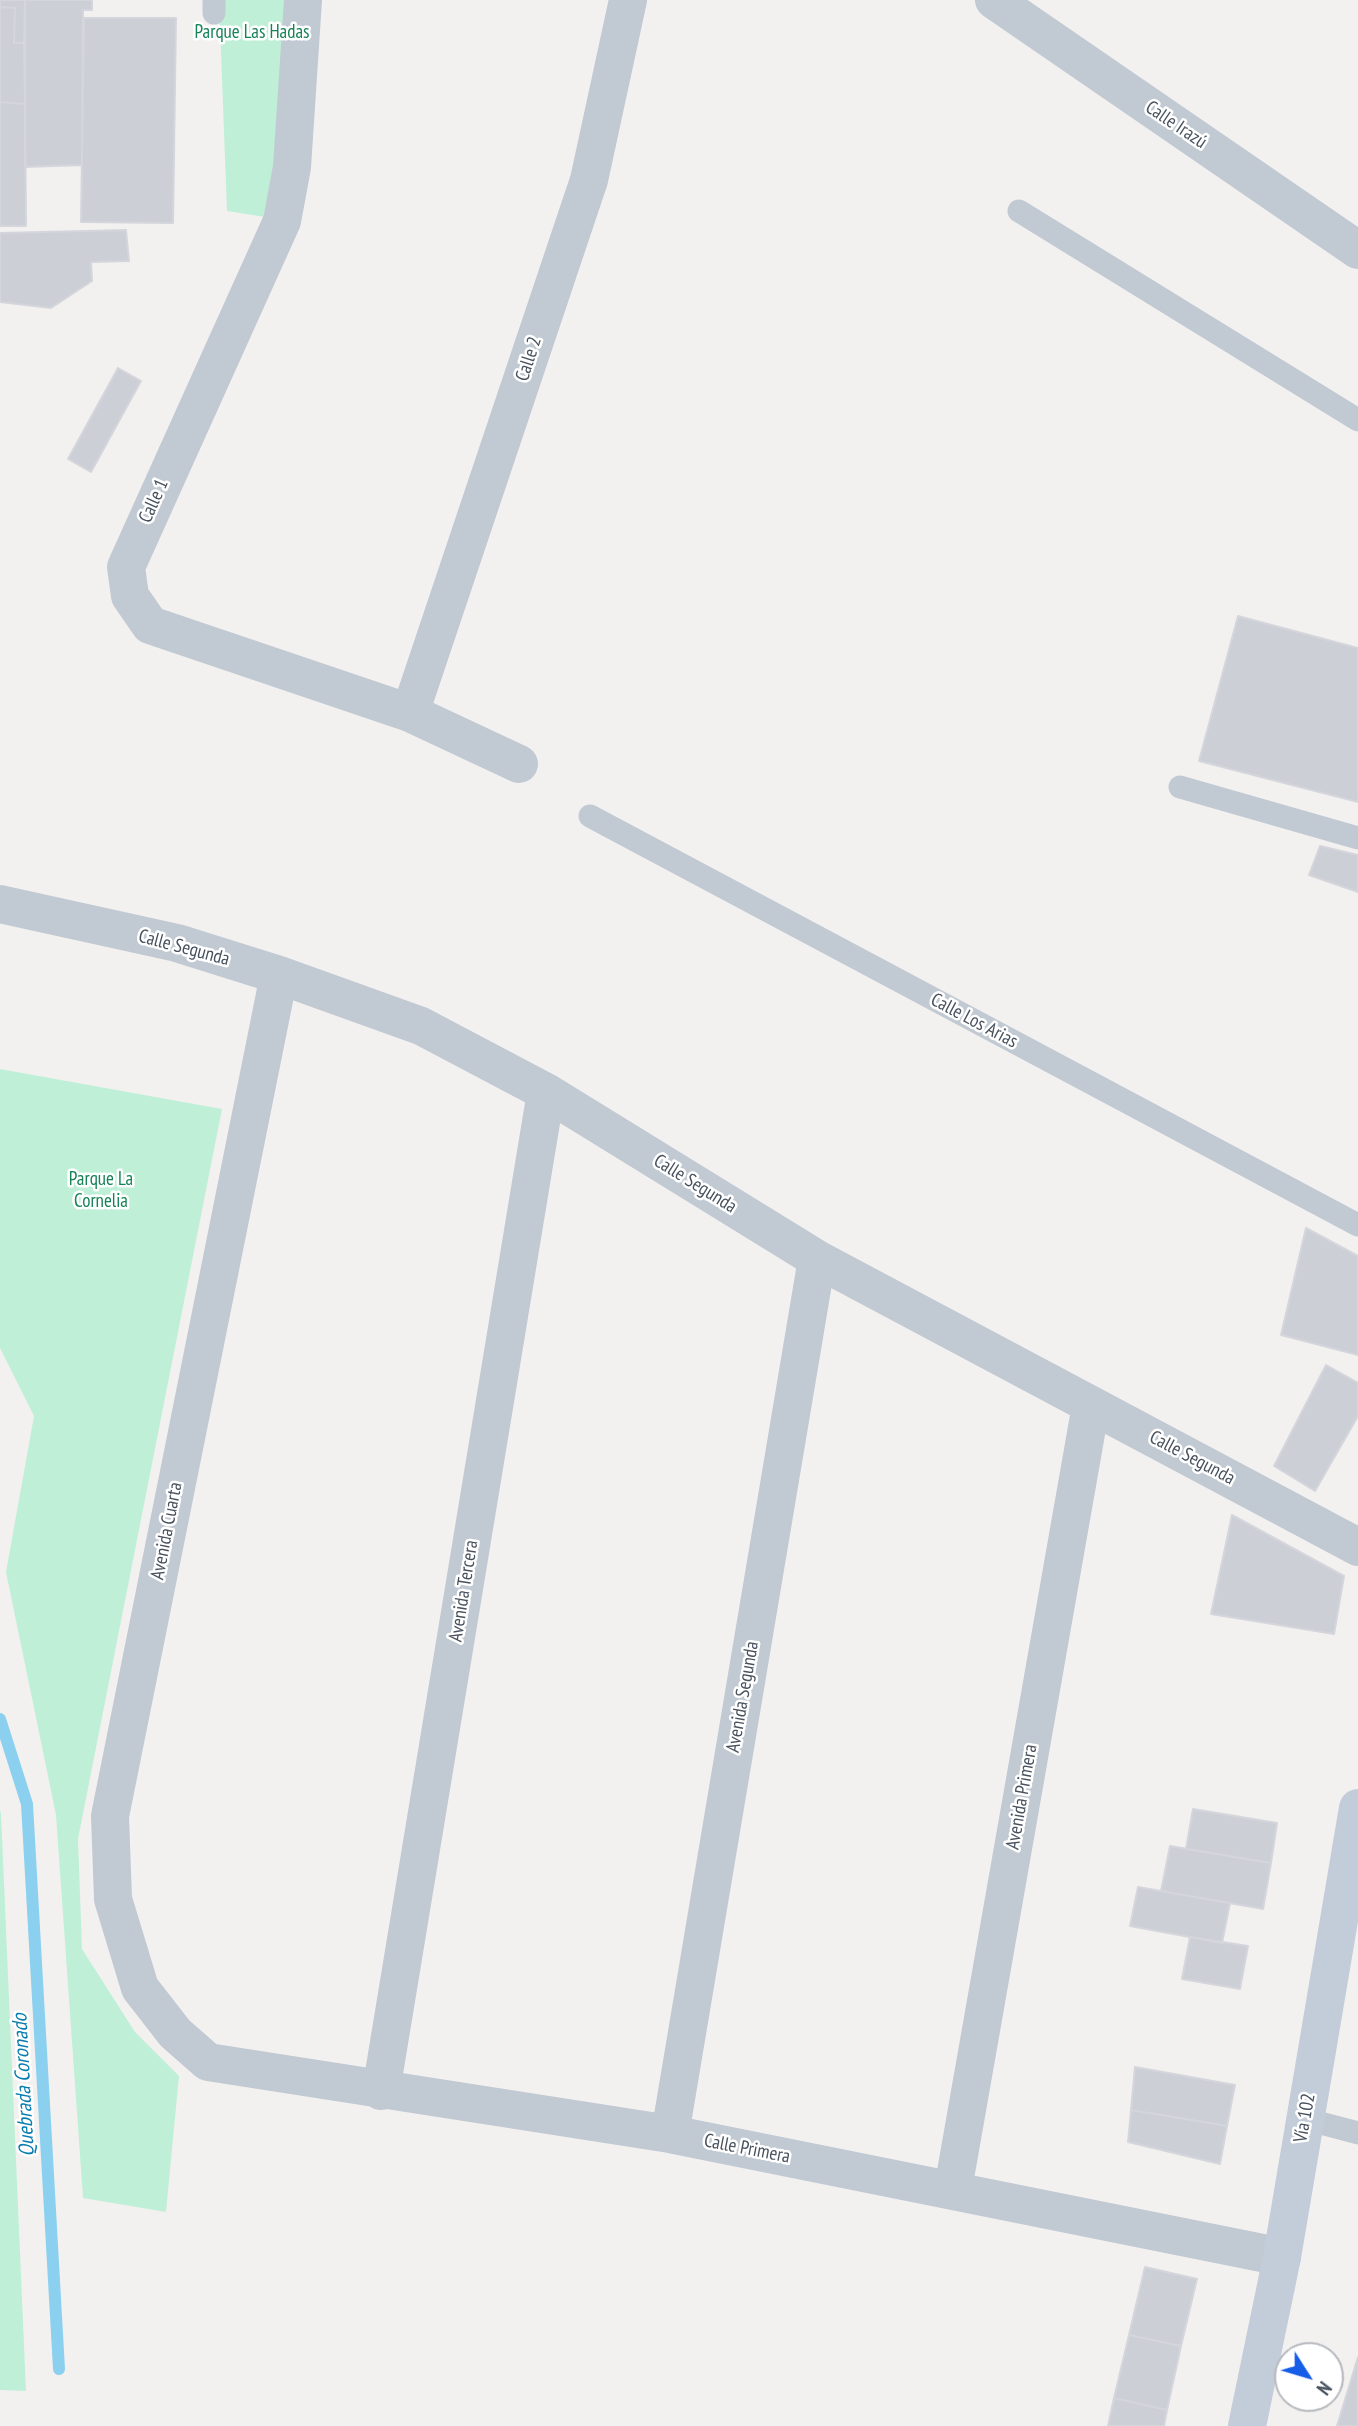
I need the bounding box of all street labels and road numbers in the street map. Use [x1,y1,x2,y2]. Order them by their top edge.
street label: Calle Irazú [1141,96,1211,154]
street label: Calle 2 [511,334,547,384]
street label: Calle 1 [134,476,174,526]
street label: Calle Segunda [136,925,232,971]
street label: Calle Los Arias [927,989,1021,1053]
street label: Calle Segunda [649,1150,741,1218]
street label: Calle Segunda [1145,1426,1239,1490]
street label: Avenida Cuarta [146,1480,188,1582]
street label: Avenida Tercera [445,1539,483,1643]
street label: Avenida Segunda [722,1640,764,1754]
street label: Avenida Primera [1002,1743,1042,1851]
street label: Vía 102 [1289,2092,1321,2144]
street label: Calle Primera [702,2129,792,2169]

